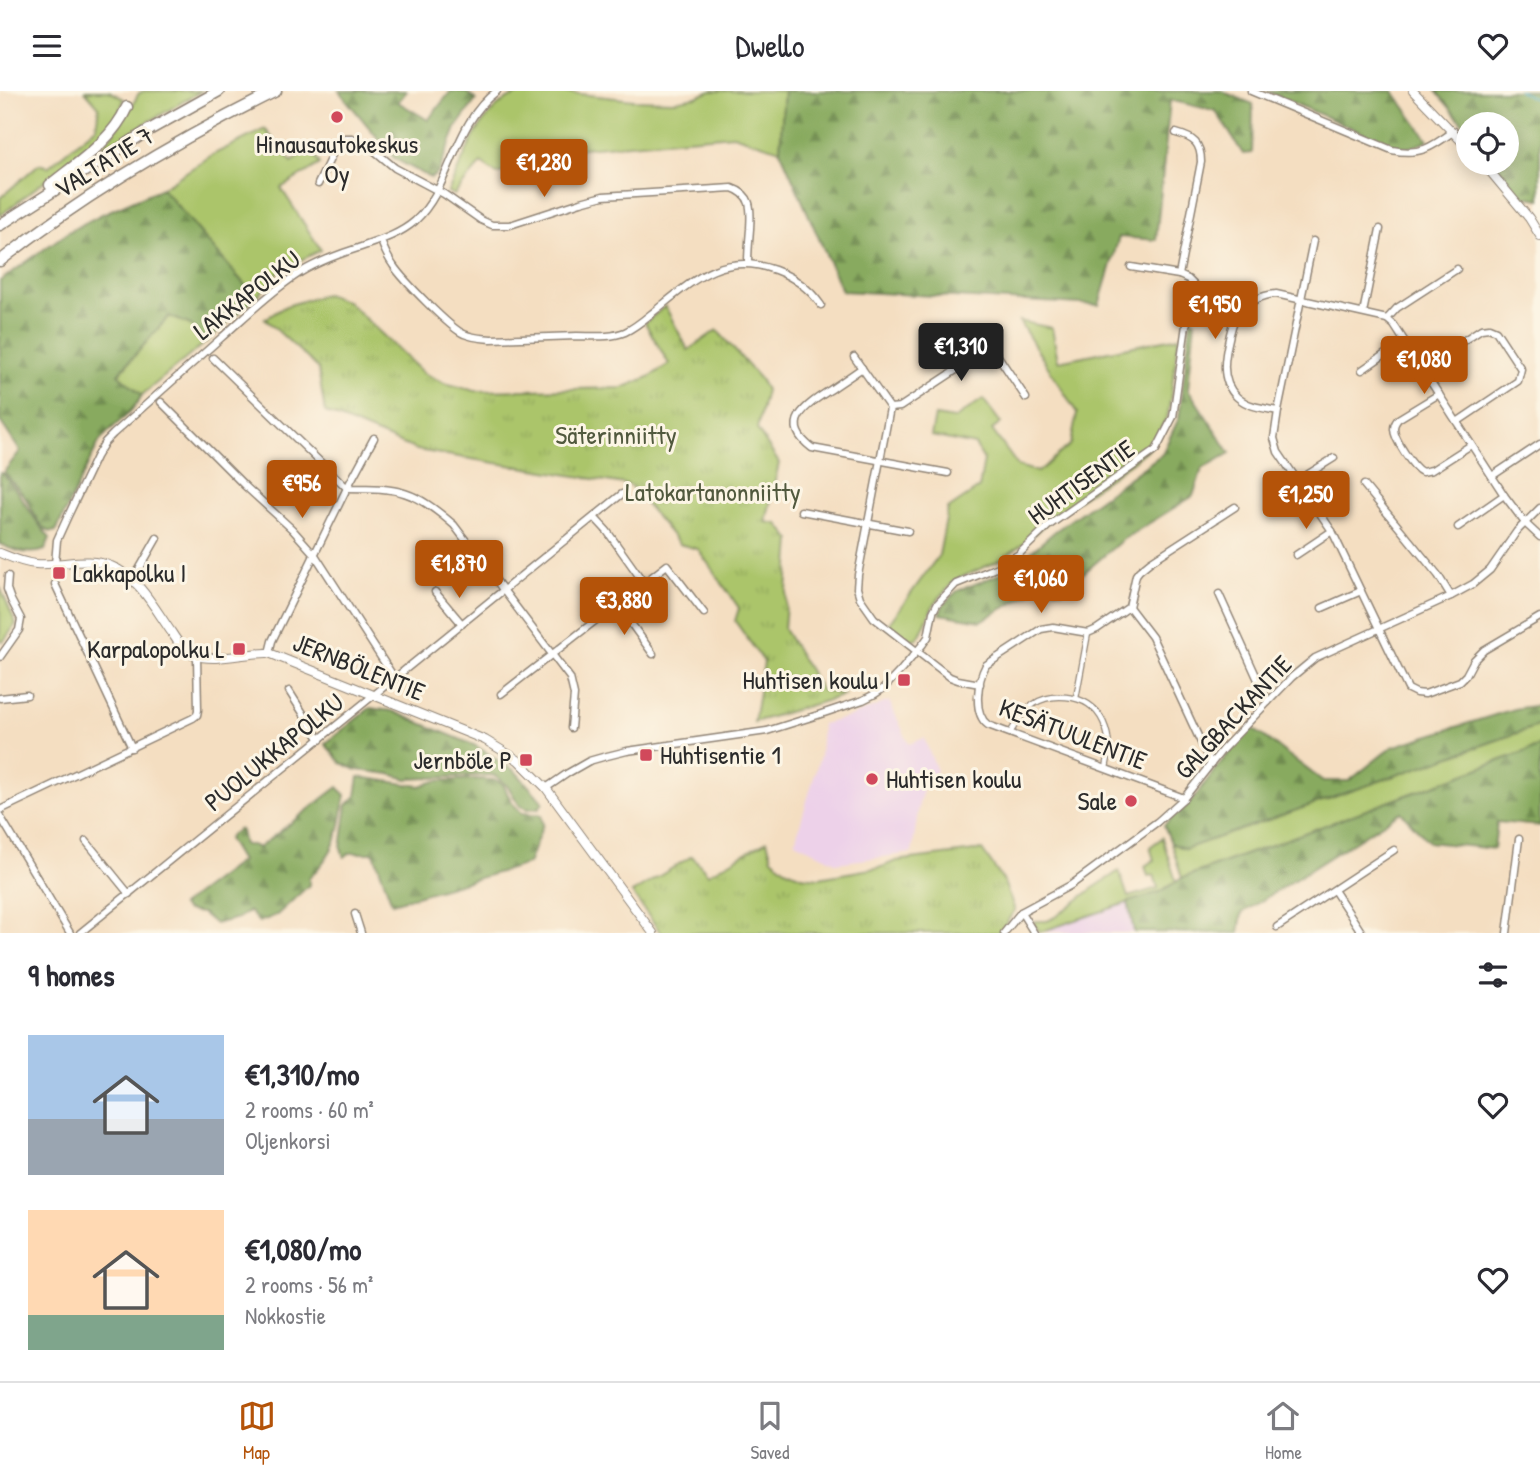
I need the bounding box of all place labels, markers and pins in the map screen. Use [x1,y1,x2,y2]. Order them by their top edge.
marker: Hinausautokeskus Oy [329,109,345,125]
place label: Hinausautokeskus Oy [256,126,418,191]
pin: €1,280 [487,139,601,199]
pin: €1,950 [1158,281,1272,341]
pin: €1,310 [904,323,1018,383]
pin: €1,080 [1367,337,1481,396]
pin: €956 [261,461,343,520]
pin: €1,250 [1249,471,1363,531]
pin: €1,870 [402,540,516,600]
place label: Lakkapolku I [73,555,186,590]
pin: €1,060 [984,555,1098,615]
marker: Lakkapolku I [51,565,67,581]
pin: €3,880 [567,577,681,637]
place label: Karpalopolku L [87,631,225,666]
marker: Karpalopolku L [231,641,247,657]
place label: Huhtisen koulu I [743,662,890,697]
marker: Huhtisen koulu I [896,672,912,688]
place label: Huhtisentie 1 [660,737,781,772]
place label: Jernböle P [413,742,512,777]
marker: Huhtisentie 1 [638,747,654,763]
marker: Jernböle P [518,752,534,768]
place label: Huhtisen koulu [886,761,1021,796]
marker: Huhtisen koulu [864,771,880,787]
place label: Sale [1078,783,1117,818]
marker: Sale [1123,793,1139,809]

